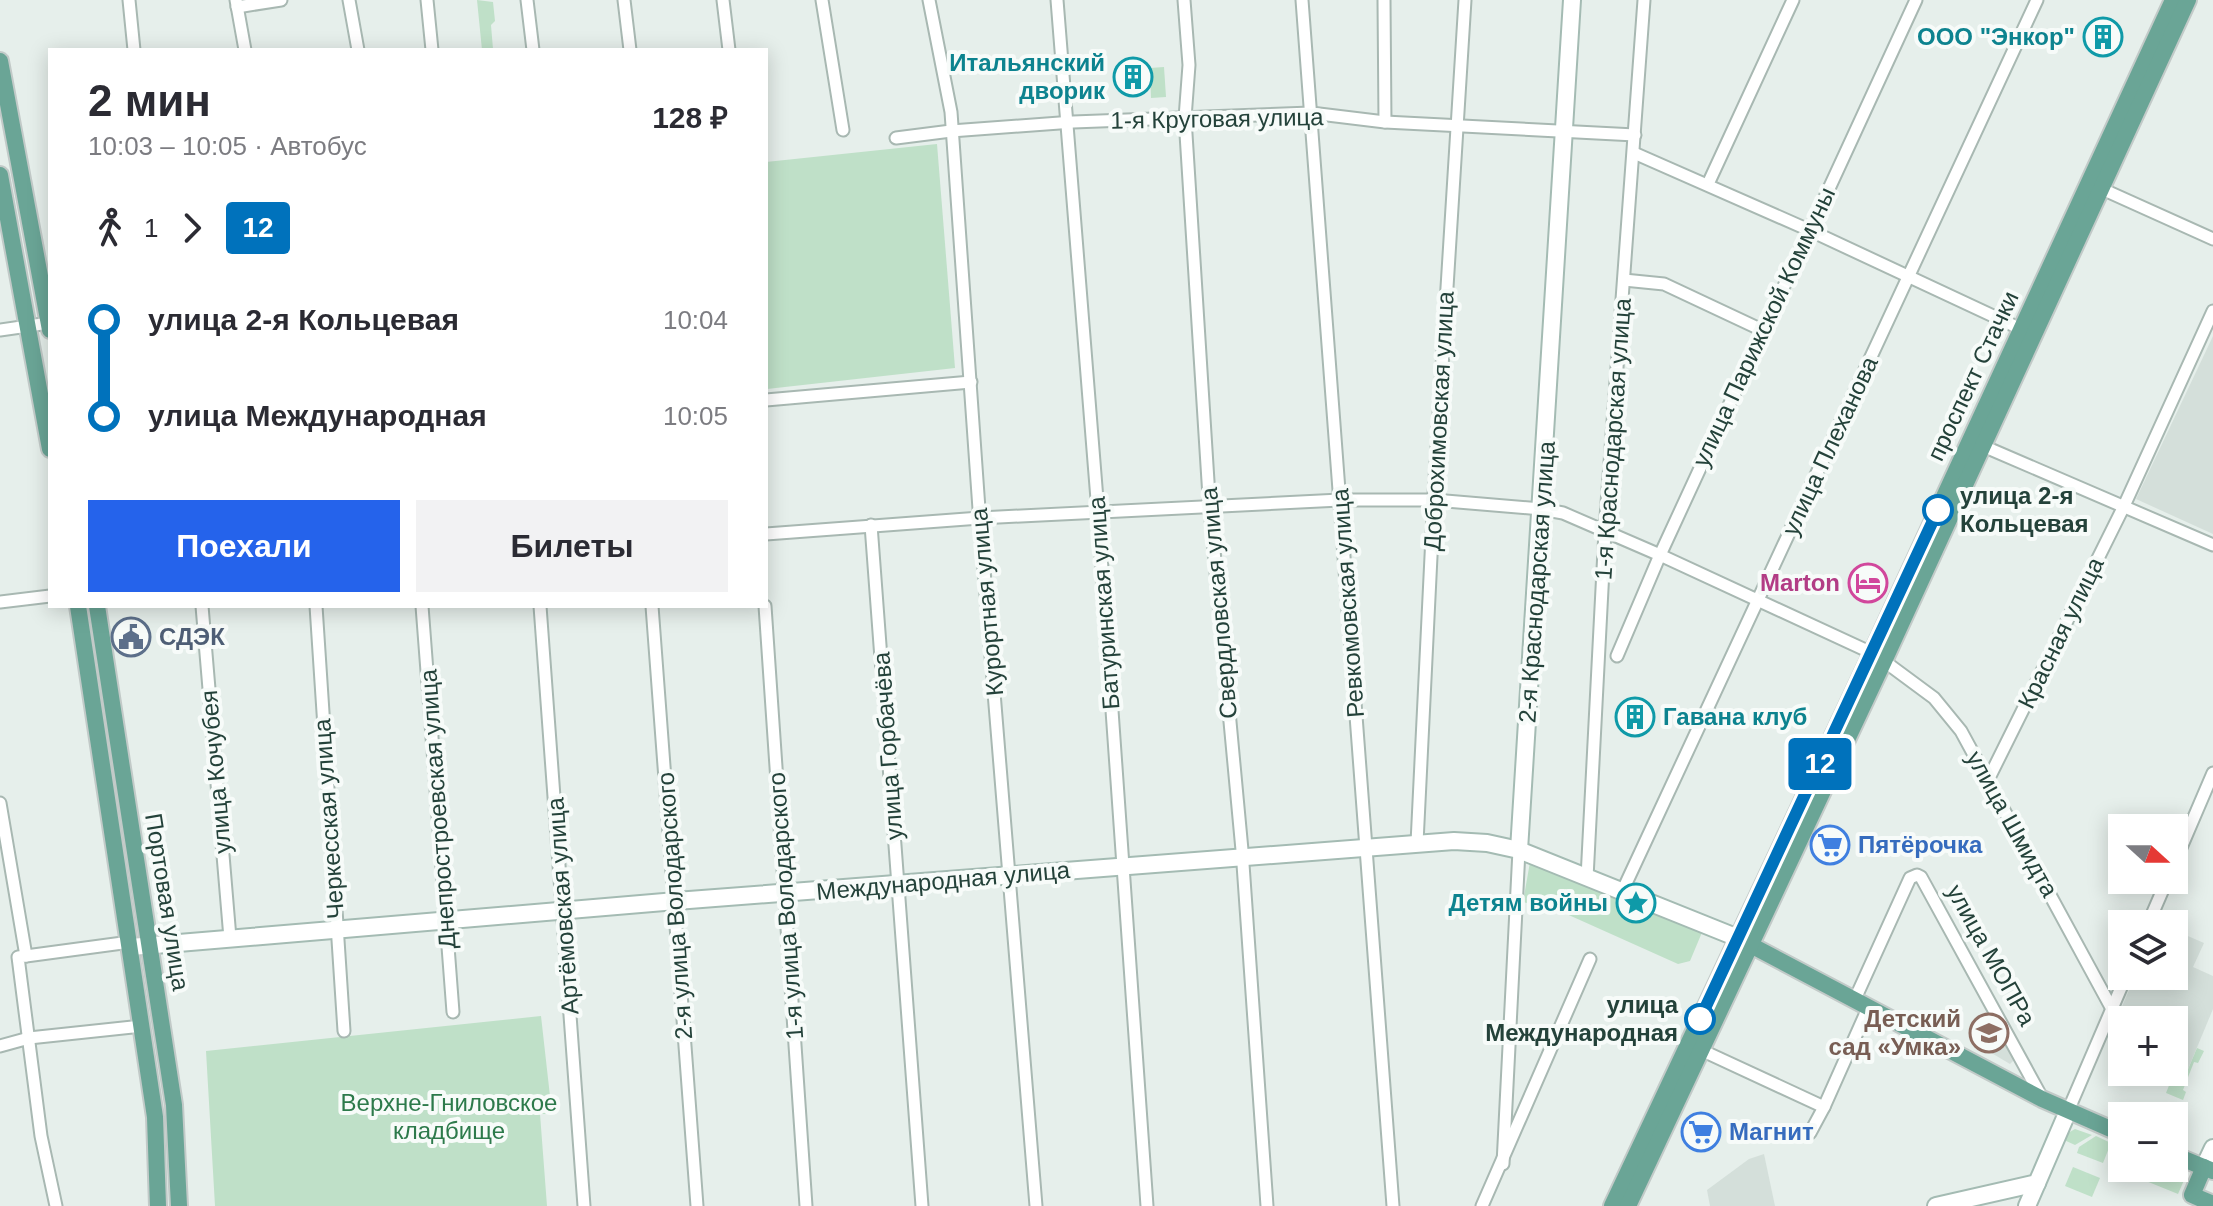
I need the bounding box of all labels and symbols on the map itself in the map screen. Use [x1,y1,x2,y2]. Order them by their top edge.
building icon: ООО "Энкор" [2082,16,2124,58]
place label: ООО "Энкор" [1917,23,2075,50]
place label: Итальянский дворик [949,49,1106,104]
building icon: Итальянский дворик [1112,56,1154,98]
street label: 1-я Круговая улица [1110,103,1324,134]
street label: улица Парижской Коммуны [1687,183,1840,471]
street label: проспект Стачки [1921,287,2024,465]
street label: Доброхимовская улица [1418,290,1459,551]
street label: 1-я Краснодарская улица [1589,296,1636,581]
street label: улица Плеханова [1776,351,1883,540]
street label: 2-я Краснодарская улица [1513,439,1560,724]
place label: улица 2-я Кольцевая [1960,482,2089,537]
street label: Свердловская улица [1195,486,1242,720]
street label: Ревкомовская улица [1326,487,1369,718]
street label: Батуринская улица [1083,495,1124,711]
marker: улица 2-я Кольцевая [1923,495,1953,525]
street label: Курортная улица [965,506,1008,697]
street label: Красная улица [2012,552,2109,713]
hotel icon: Marton [1847,562,1889,604]
place label: Marton [1760,569,1840,596]
public building icon: СДЭК [110,616,152,658]
place label: СДЭК [159,623,225,650]
street label: улица Горбачёва [867,650,908,841]
street label: Днепростроевская улица [414,668,461,950]
street label: улица Кочубея [195,689,236,855]
building icon: Гавана клуб [1614,696,1656,738]
place label: Гавана клуб [1663,703,1807,730]
street label: Черкесская улица [308,717,349,920]
line badge: 12 [1784,738,1856,790]
street label: улица Шмидта [1961,746,2064,902]
street label: 2-я улица Володарского [652,771,697,1041]
street label: 1-я улица Володарского [763,771,808,1041]
street label: Артёмовская улица [541,796,584,1015]
street label: Портовая улица [140,811,195,993]
north arrow [2108,814,2188,894]
supermarket icon: Пятёрочка [1809,824,1851,866]
place label: Пятёрочка [1858,831,1983,858]
street label: Международная улица [815,856,1072,905]
street label: улица МОПРа [1942,880,2042,1031]
place icon: Детям войны [1615,882,1657,924]
place label: Детям войны [1449,889,1608,916]
place label: улица Международная [1485,991,1679,1046]
marker: улица Международная [1685,1004,1715,1034]
place label: Детский сад «Умка» [1829,1005,1961,1060]
school or university icon: Детский сад «Умка» [1968,1012,2010,1054]
park label: Верхне-Гниловское кладбище [341,1089,557,1144]
supermarket icon: Магнит [1680,1111,1722,1153]
place label: Магнит [1729,1118,1814,1145]

